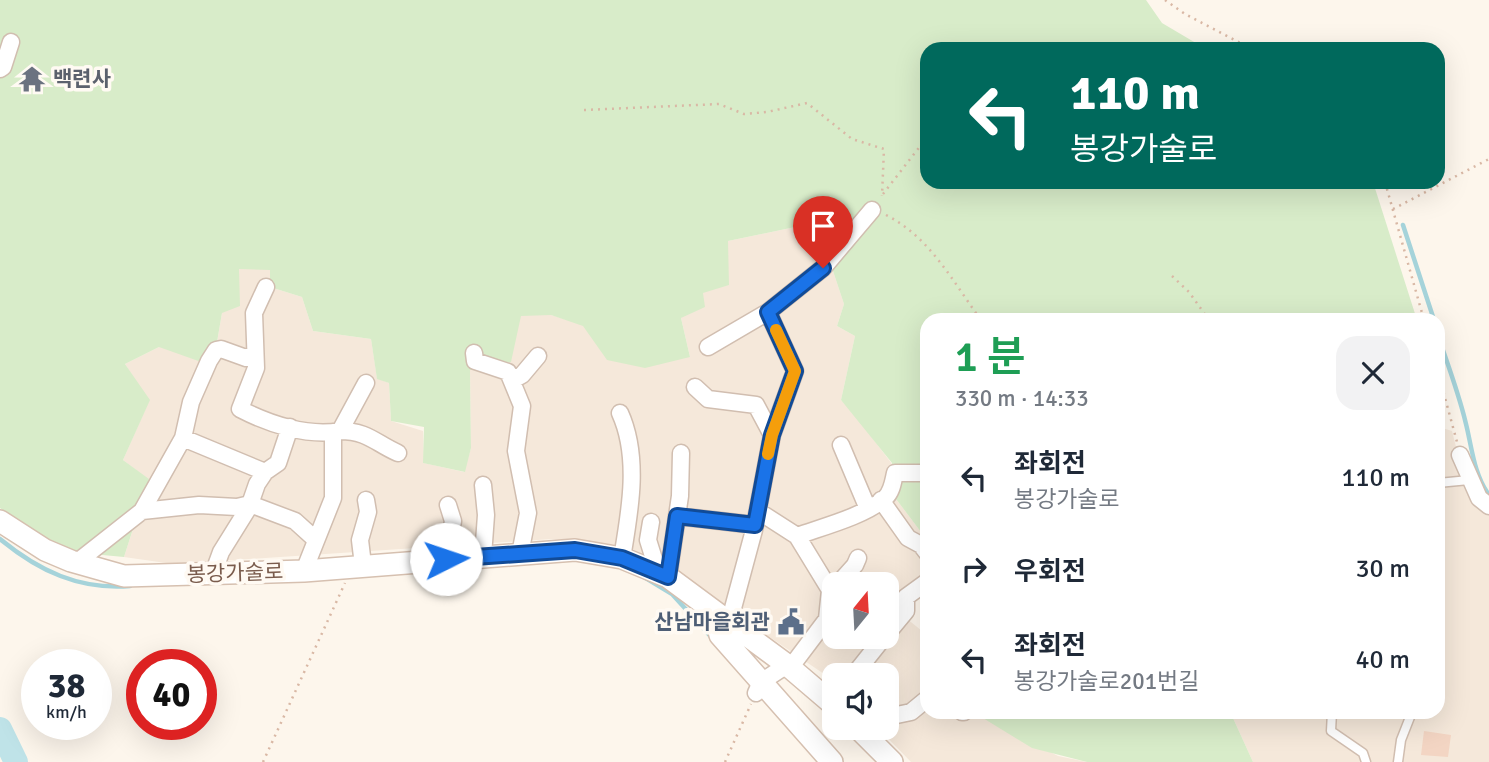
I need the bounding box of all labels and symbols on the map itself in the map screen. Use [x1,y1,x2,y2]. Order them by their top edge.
temple icon: 백련사 [17,64,47,94]
place label: 백련사 [53,66,111,92]
pin [793,196,853,268]
position arrow [409,522,483,596]
street label: 봉강가술로 [186,558,284,588]
north arrow [822,572,900,649]
public building icon: 산남마을회관 [776,607,806,637]
place label: 산남마을회관 [654,609,770,635]
speed limit sign: 40 [126,649,217,740]

